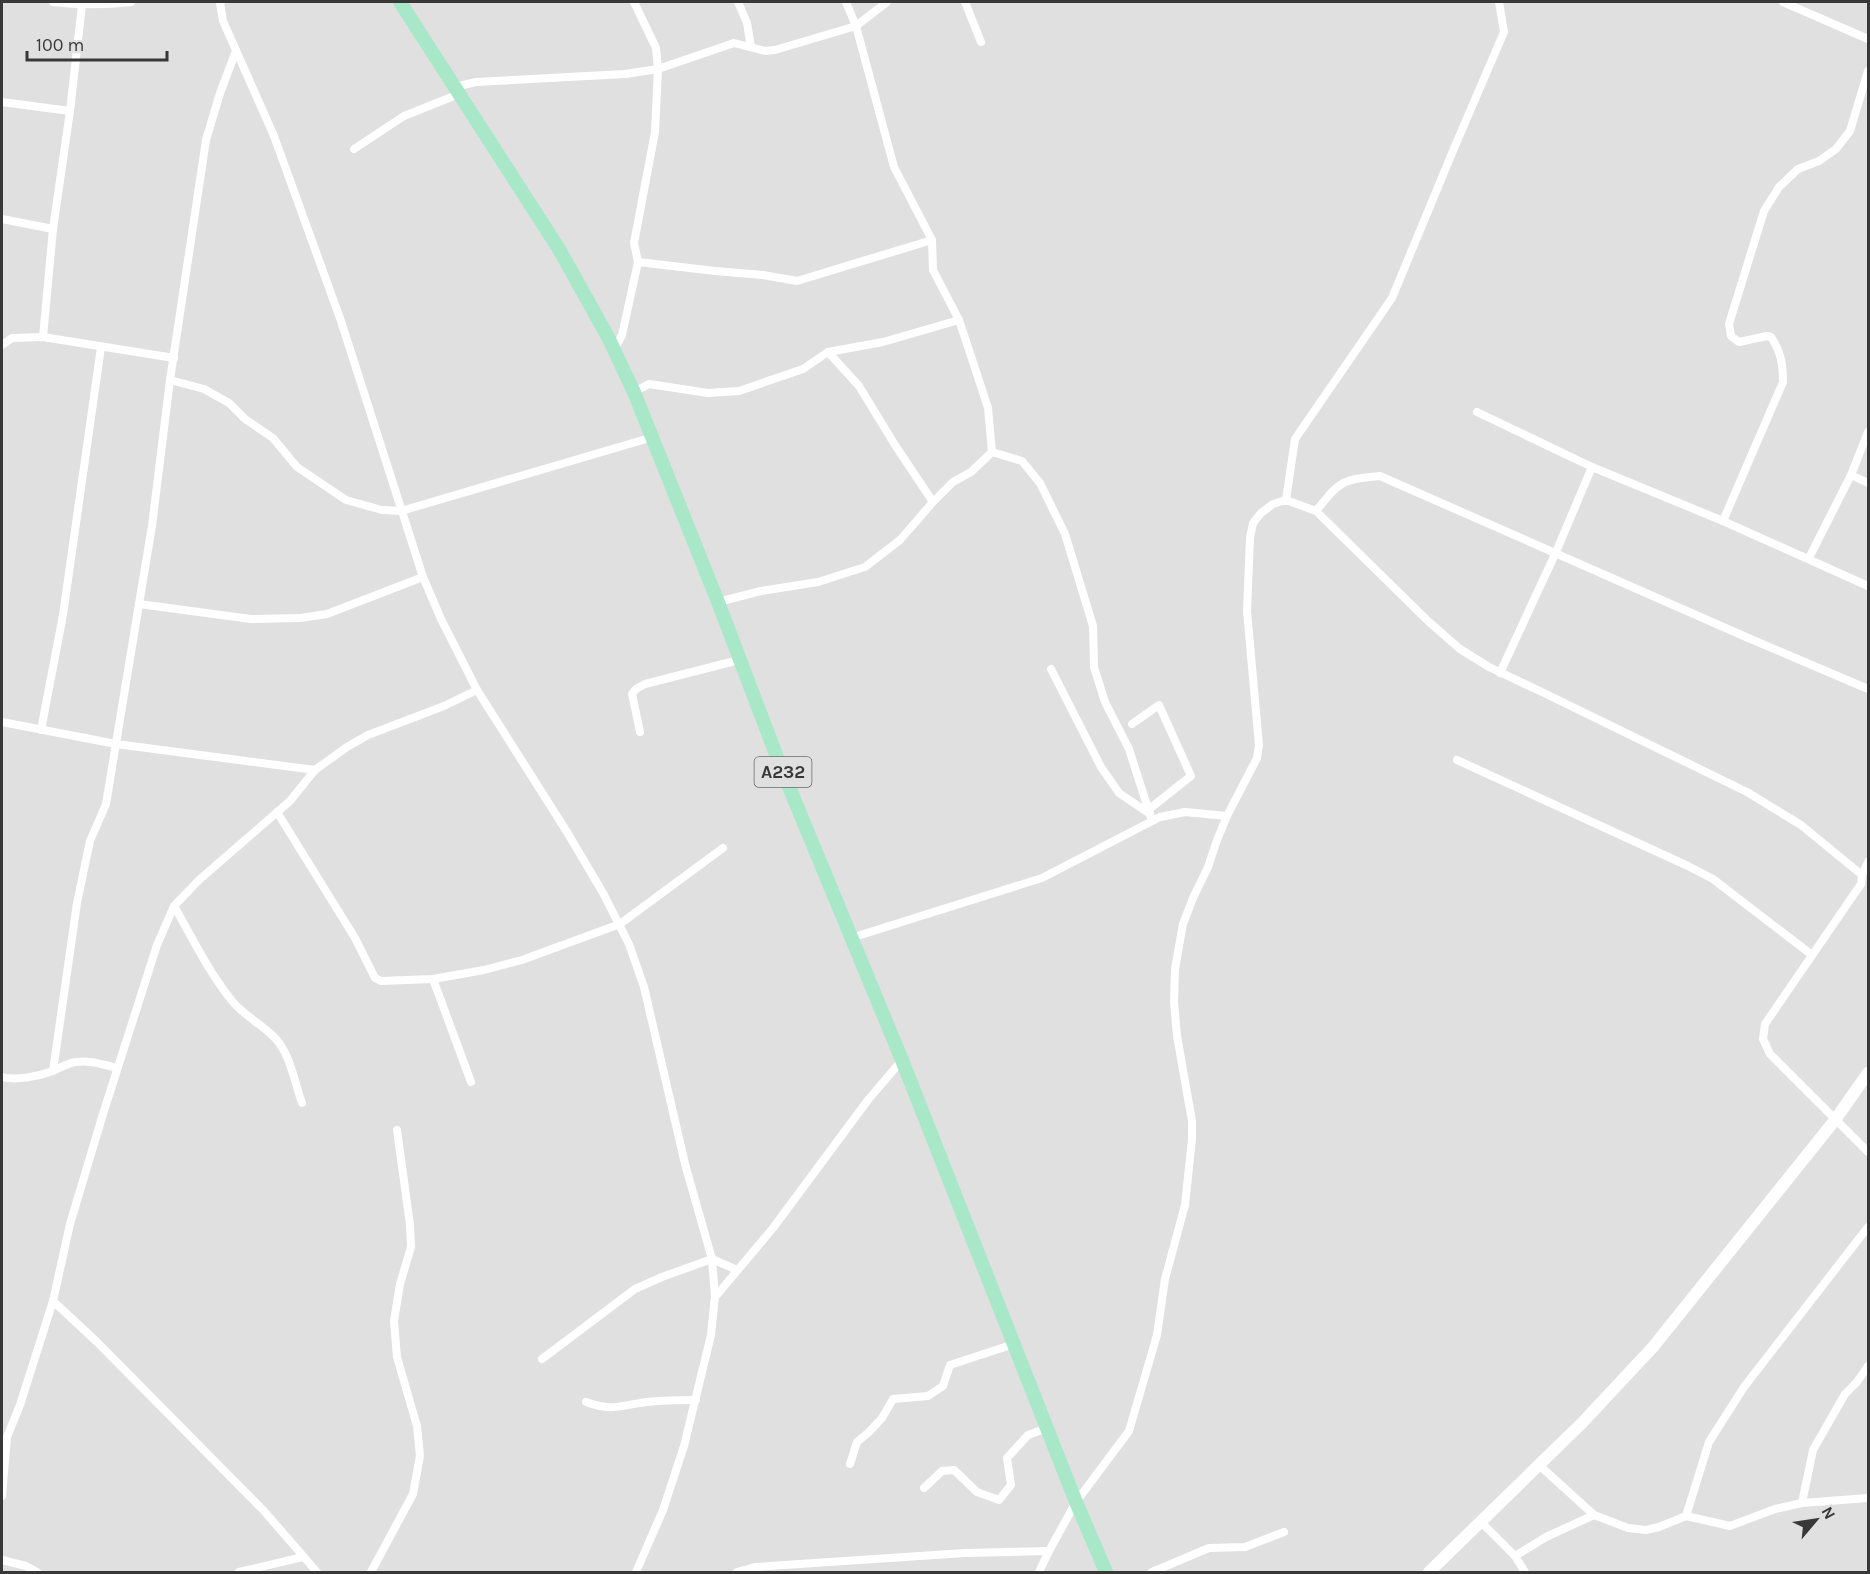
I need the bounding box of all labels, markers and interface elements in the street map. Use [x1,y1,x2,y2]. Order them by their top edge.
scale bar [27,24,166,62]
text: 100 m [36,34,84,56]
road number: A232 [754,757,812,787]
north arrow [1786,1490,1846,1550]
text: N [1818,1503,1840,1523]

